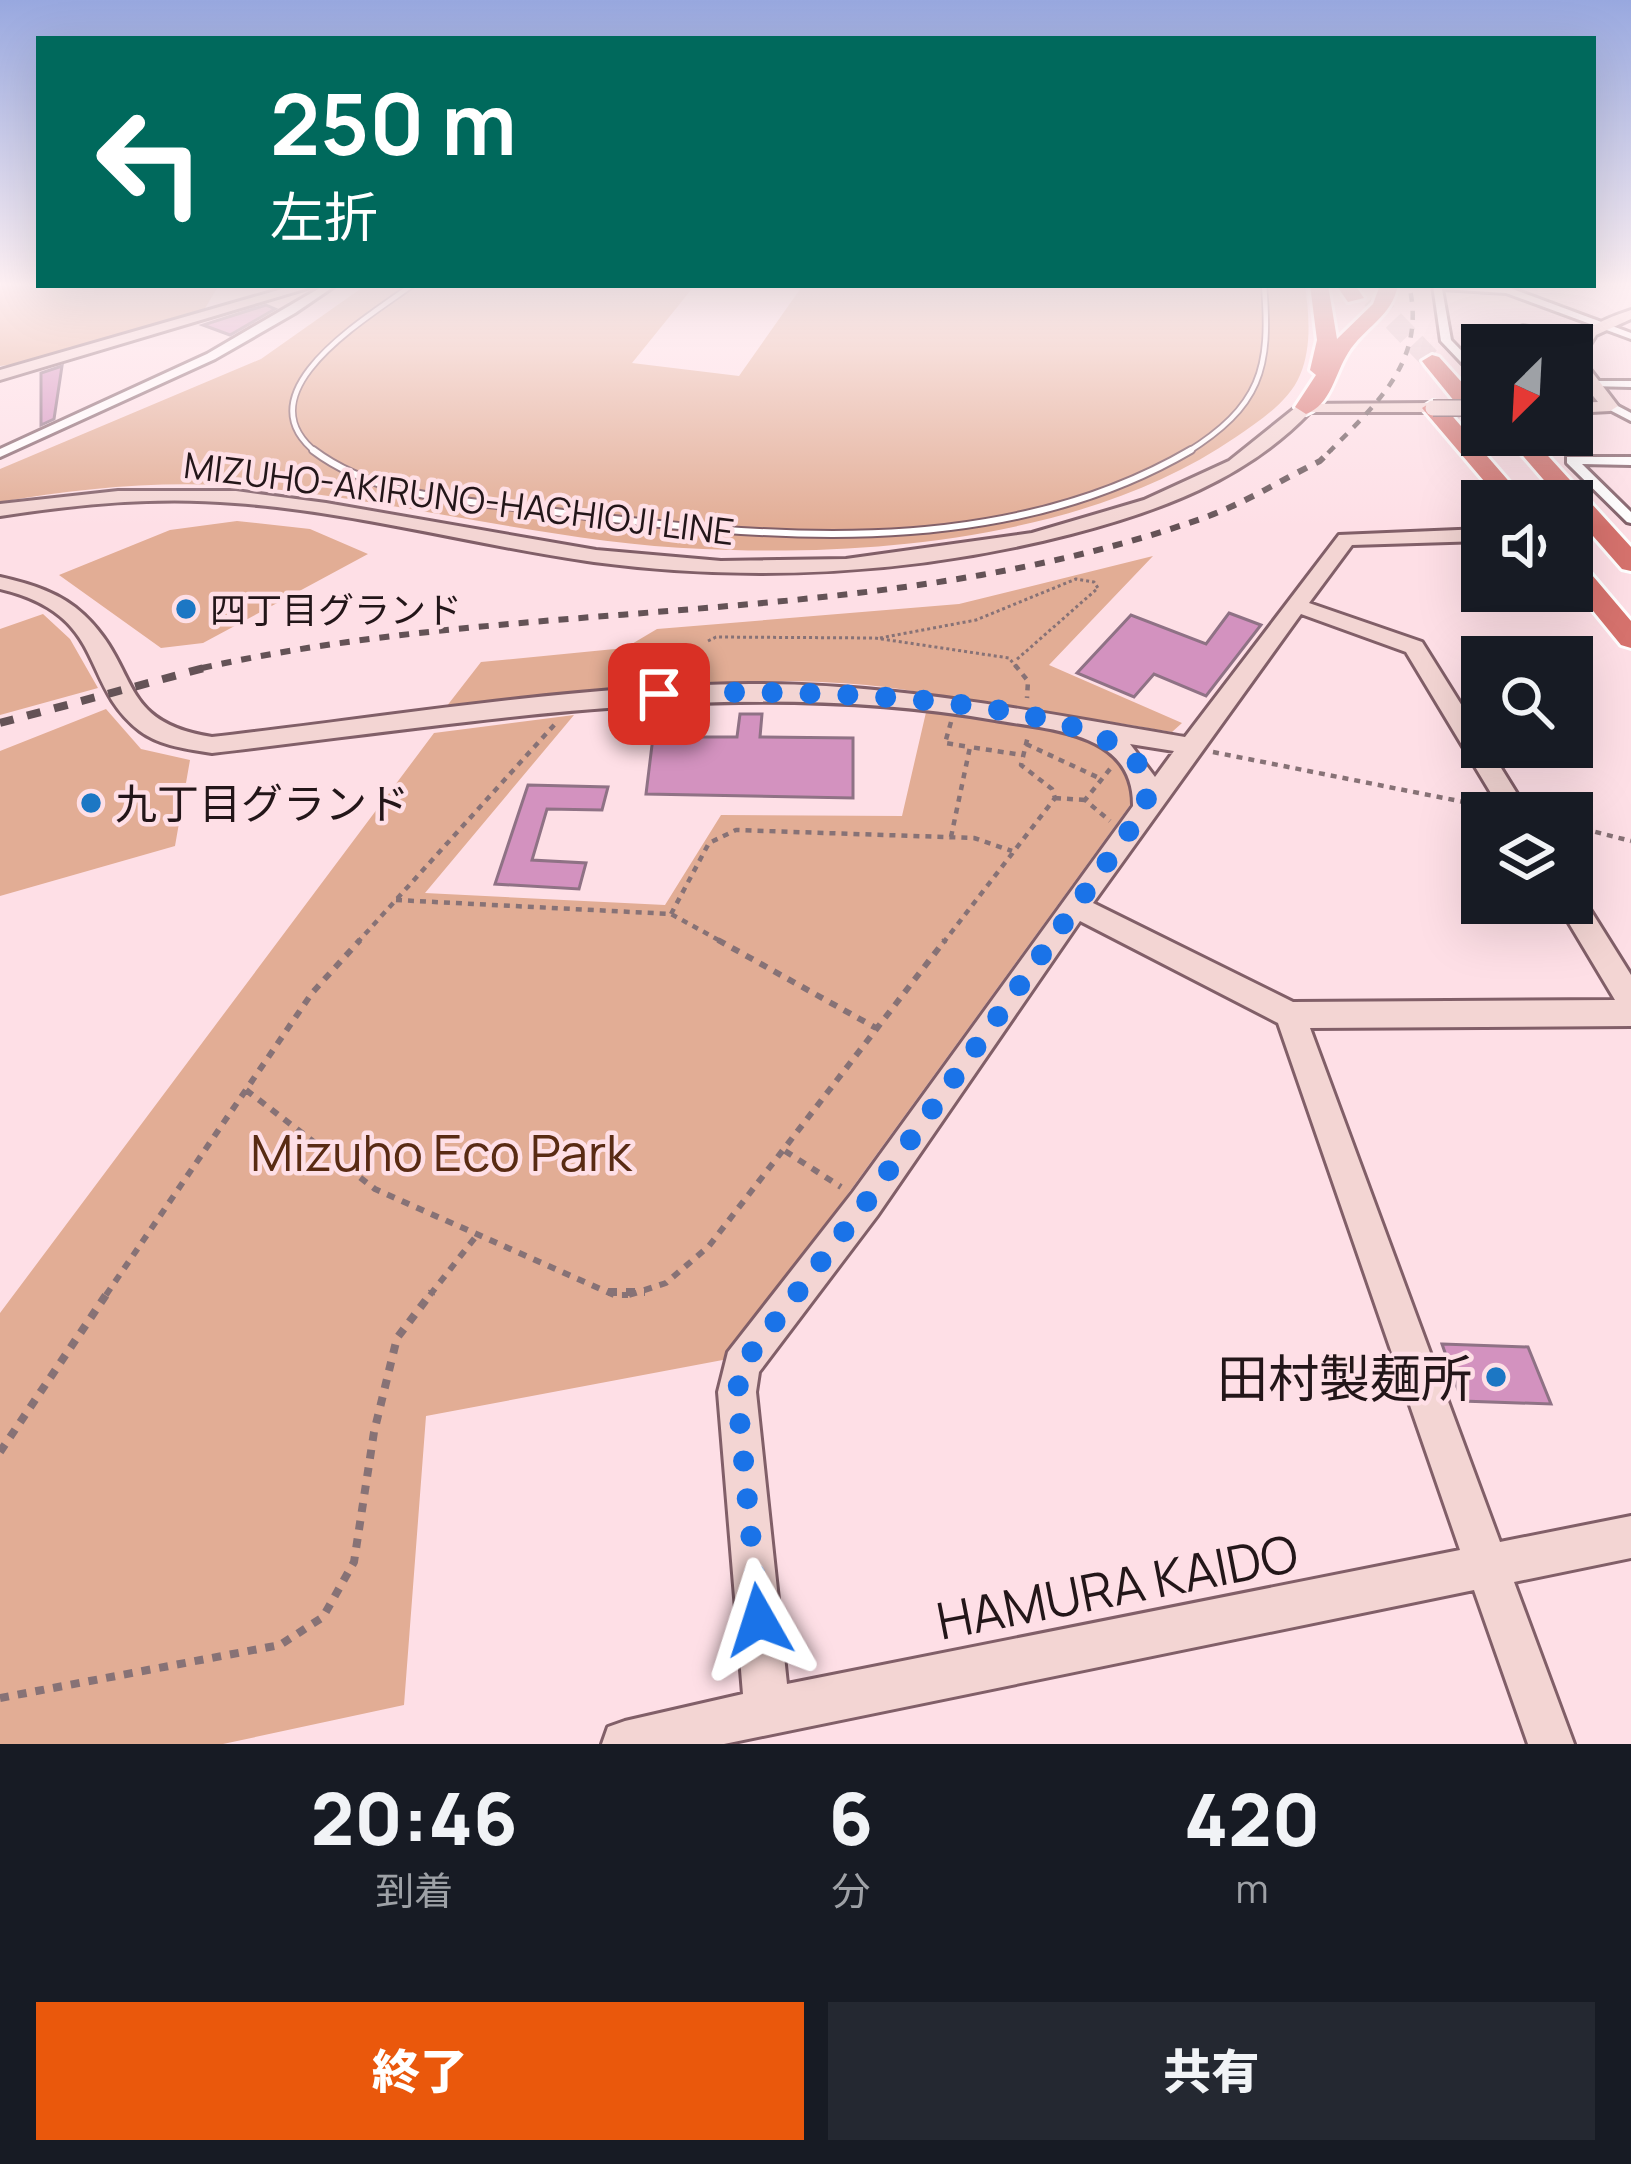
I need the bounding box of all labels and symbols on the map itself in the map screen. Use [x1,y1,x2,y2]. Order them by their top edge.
north arrow [1461,324,1593,456]
street label: MIZUHO-AKIRUNO-HACHIOJI LINE [181,440,737,556]
place label: 四丁目グランド [210,585,462,634]
marker: 四丁目グランド [173,596,199,622]
pin [608,643,710,745]
place label: 九丁目グランド [115,774,409,832]
marker: 九丁目グランド [78,790,104,816]
park label: Mizuho Eco Park [250,1117,633,1186]
place label: 田村製麺所 [1217,1343,1472,1412]
marker: 田村製麺所 [1483,1364,1509,1390]
street label: HAMURA KAIDO [931,1517,1303,1655]
position arrow [696,1557,822,1683]

